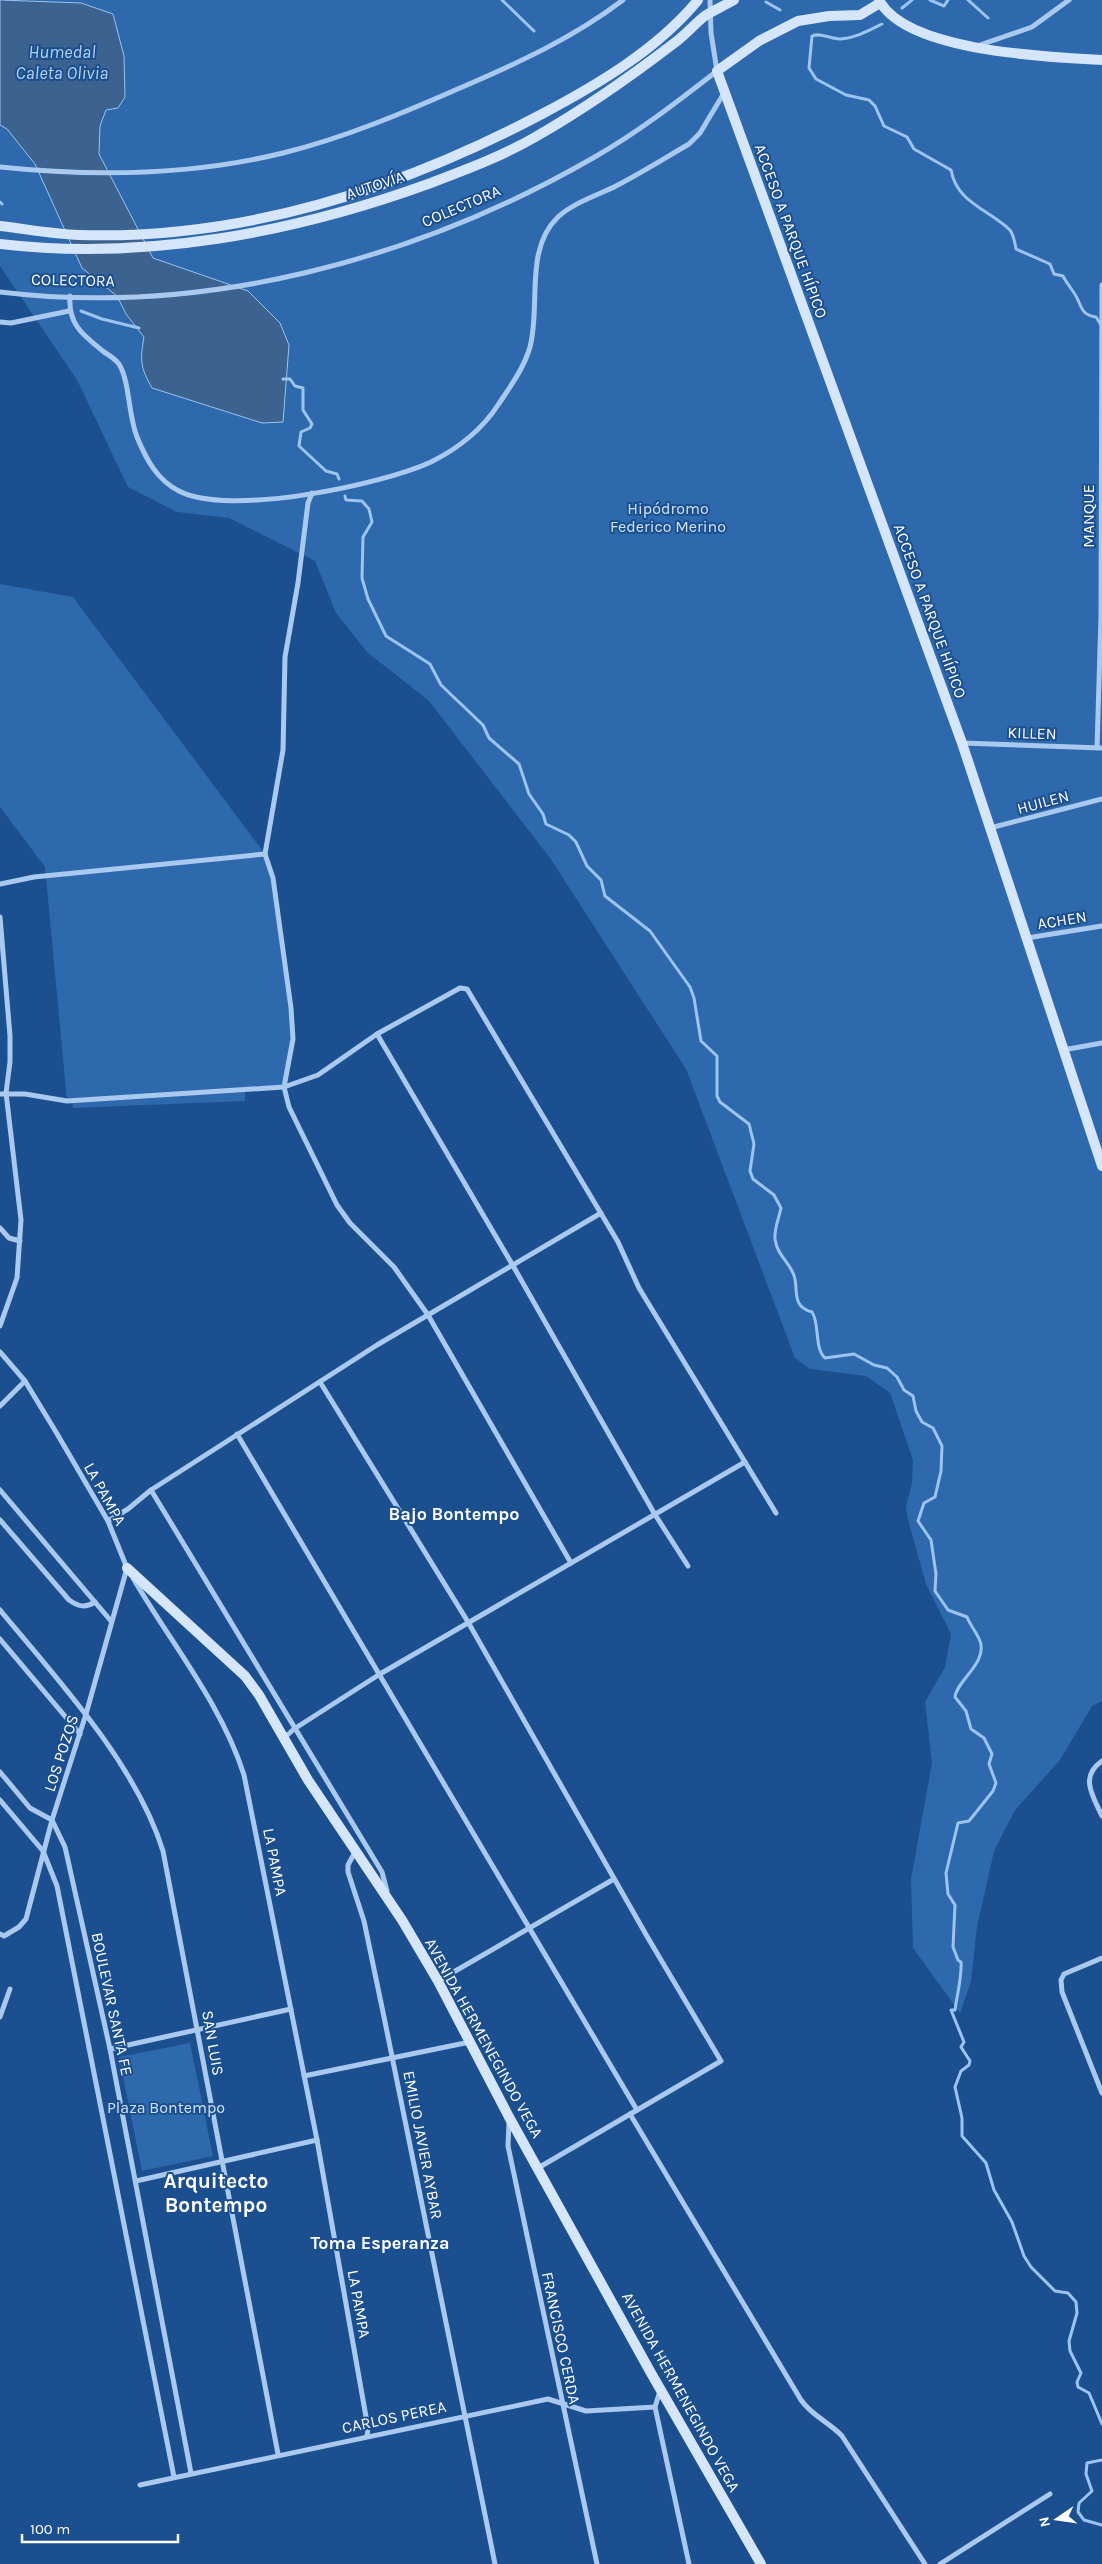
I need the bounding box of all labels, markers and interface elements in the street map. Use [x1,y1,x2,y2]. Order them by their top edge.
water label: Humedal Caleta Olivia [16,41,108,84]
street label: ACCESO A PARQUE HÍPICO [751,141,831,321]
street label: AUTOVÍA [343,167,407,203]
street label: COLECTORA [419,181,503,231]
street label: COLECTORA [31,270,115,290]
street label: MANQUE [1079,484,1098,548]
park label: Hipódromo Federico Merino [610,499,726,536]
street label: ACCESO A PARQUE HÍPICO [890,521,970,701]
street label: KILLEN [1007,723,1057,743]
street label: HUILEN [1015,786,1071,818]
street label: ACHEN [1036,907,1088,933]
street label: LA PAMPA [80,1459,130,1529]
district label: Bajo Bontempo [389,1503,519,1525]
street label: LOS POZOS [40,1712,82,1794]
street label: LA PAMPA [259,1826,291,1898]
street label: BOULEVAR SANTA FE [88,1931,136,2077]
street label: AVENIDA HERMENEGINDO VEGA [421,1935,547,2141]
street label: SAN LUIS [198,2009,228,2077]
street label: EMILIO JAVIER AYBAR [399,2069,447,2221]
park label: Plaza Bontempo [107,2098,225,2117]
district label: Arquitecto Bontempo [164,2169,268,2217]
district label: Toma Esperanza [310,2232,450,2254]
street label: LA PAMPA [344,2268,374,2340]
street label: FRANCISCO CERDA [538,2270,584,2406]
street label: AVENIDA HERMENEGINDO VEGA [618,2289,744,2495]
street label: CARLOS PEREA [340,2397,448,2437]
north arrow [1032,2494,1082,2544]
scale bar [22,2512,179,2544]
text: N [1035,2515,1054,2529]
text: 100 m [30,2520,70,2538]

